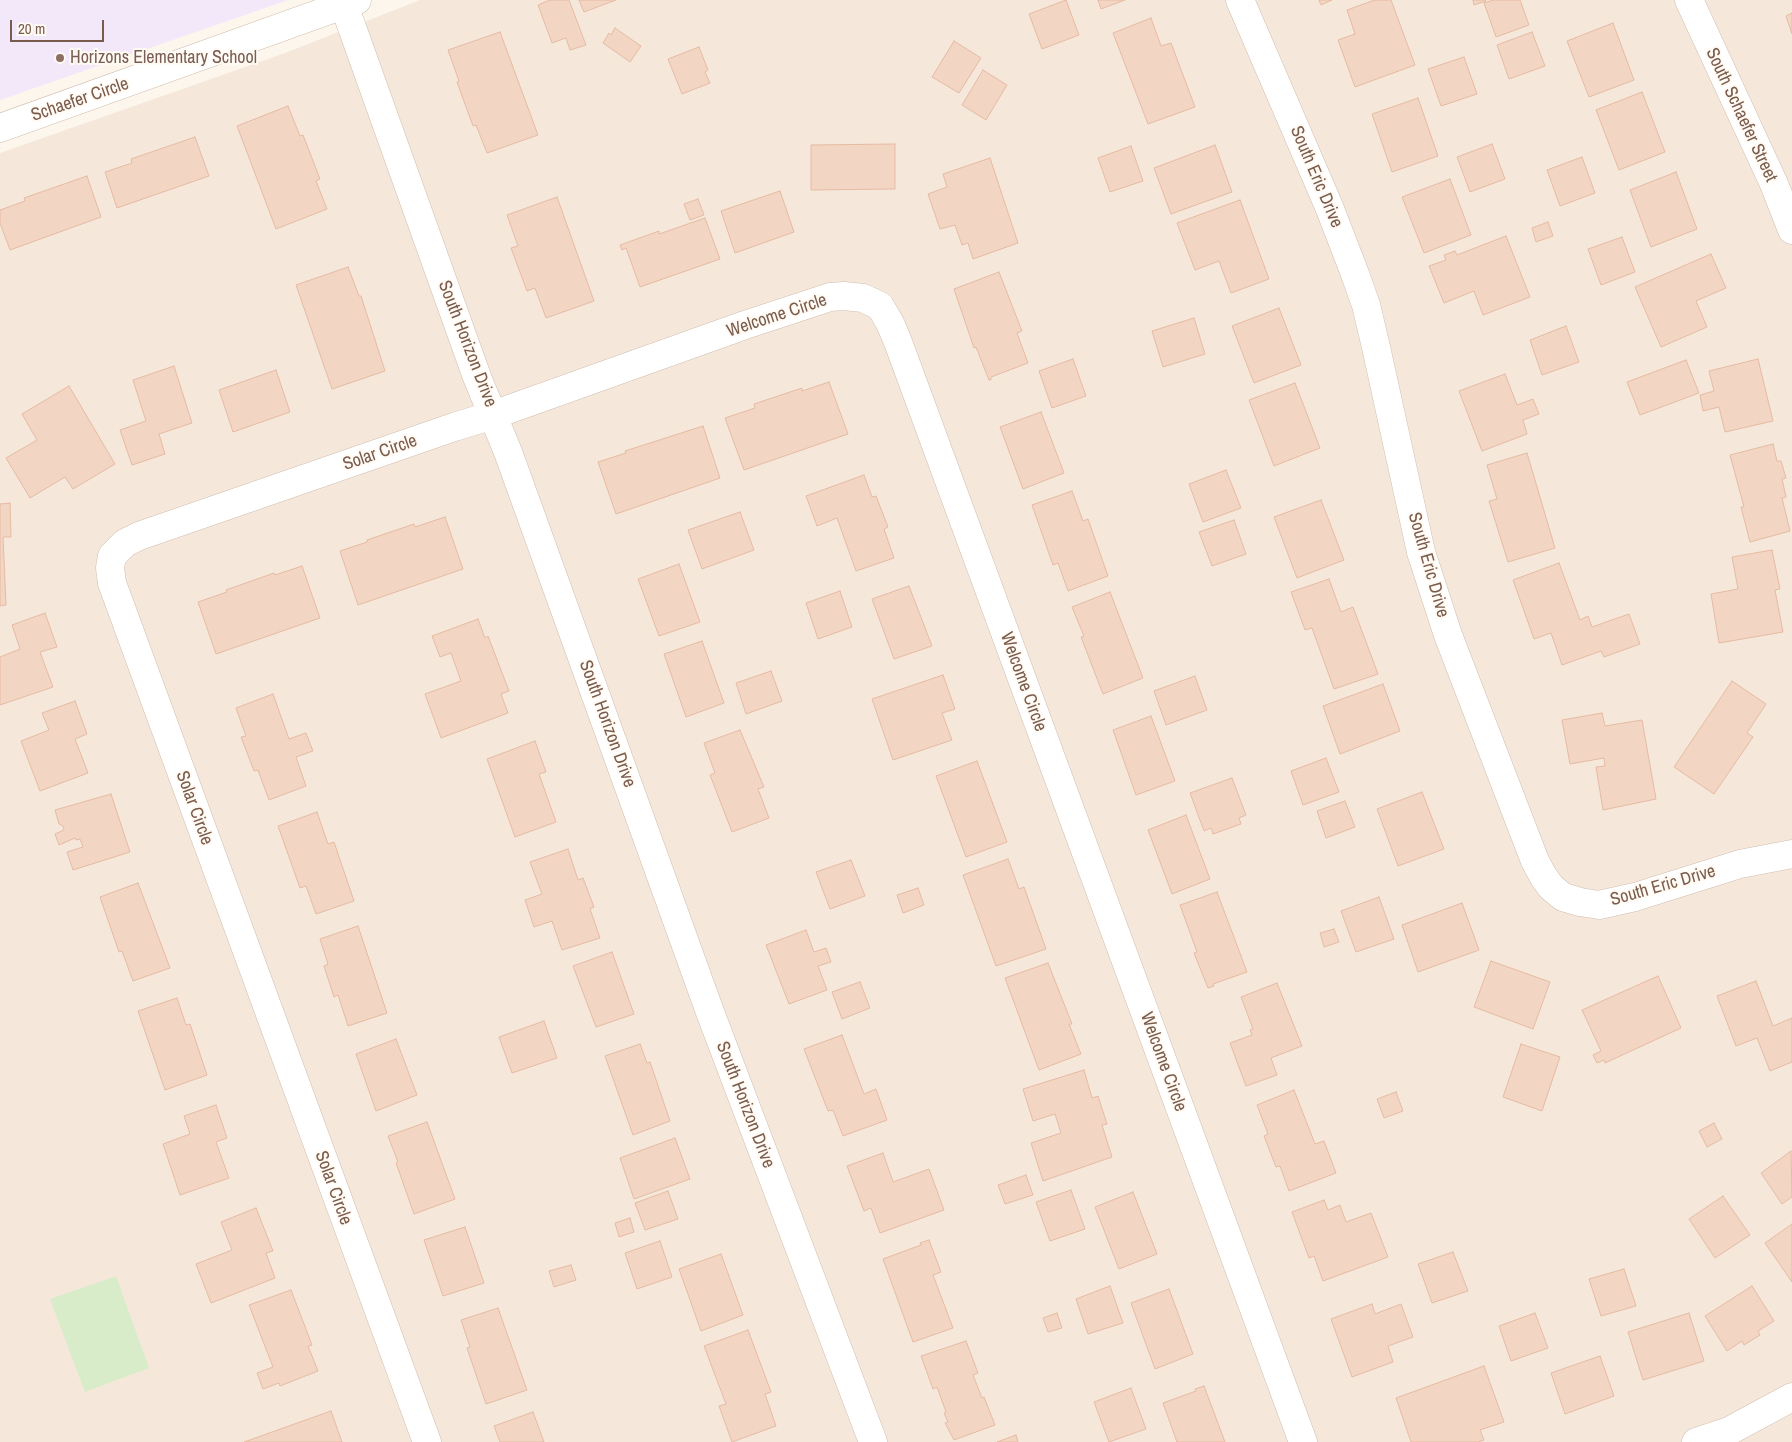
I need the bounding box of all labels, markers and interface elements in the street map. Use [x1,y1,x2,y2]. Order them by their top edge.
scale bar [12,10,106,42]
text: 20 m [18,18,45,39]
street label: South Schaefer Street [1701,45,1781,185]
place label: Horizons Elementary School [70,47,257,69]
marker: Horizons Elementary School [54,52,66,64]
street label: Schaefer Circle [28,73,132,127]
street label: South Eric Drive [1285,123,1347,231]
street label: South Horizon Drive [433,278,501,410]
street label: Welcome Circle [724,290,830,342]
street label: Solar Circle [340,430,420,476]
street label: South Eric Drive [1403,510,1453,620]
street label: Welcome Circle [995,629,1051,735]
street label: South Horizon Drive [574,657,640,791]
street label: Solar Circle [171,768,217,848]
street label: South Eric Drive [1608,861,1718,911]
street label: Welcome Circle [1135,1009,1191,1115]
street label: South Horizon Drive [711,1039,779,1171]
street label: Solar Circle [310,1148,356,1228]

